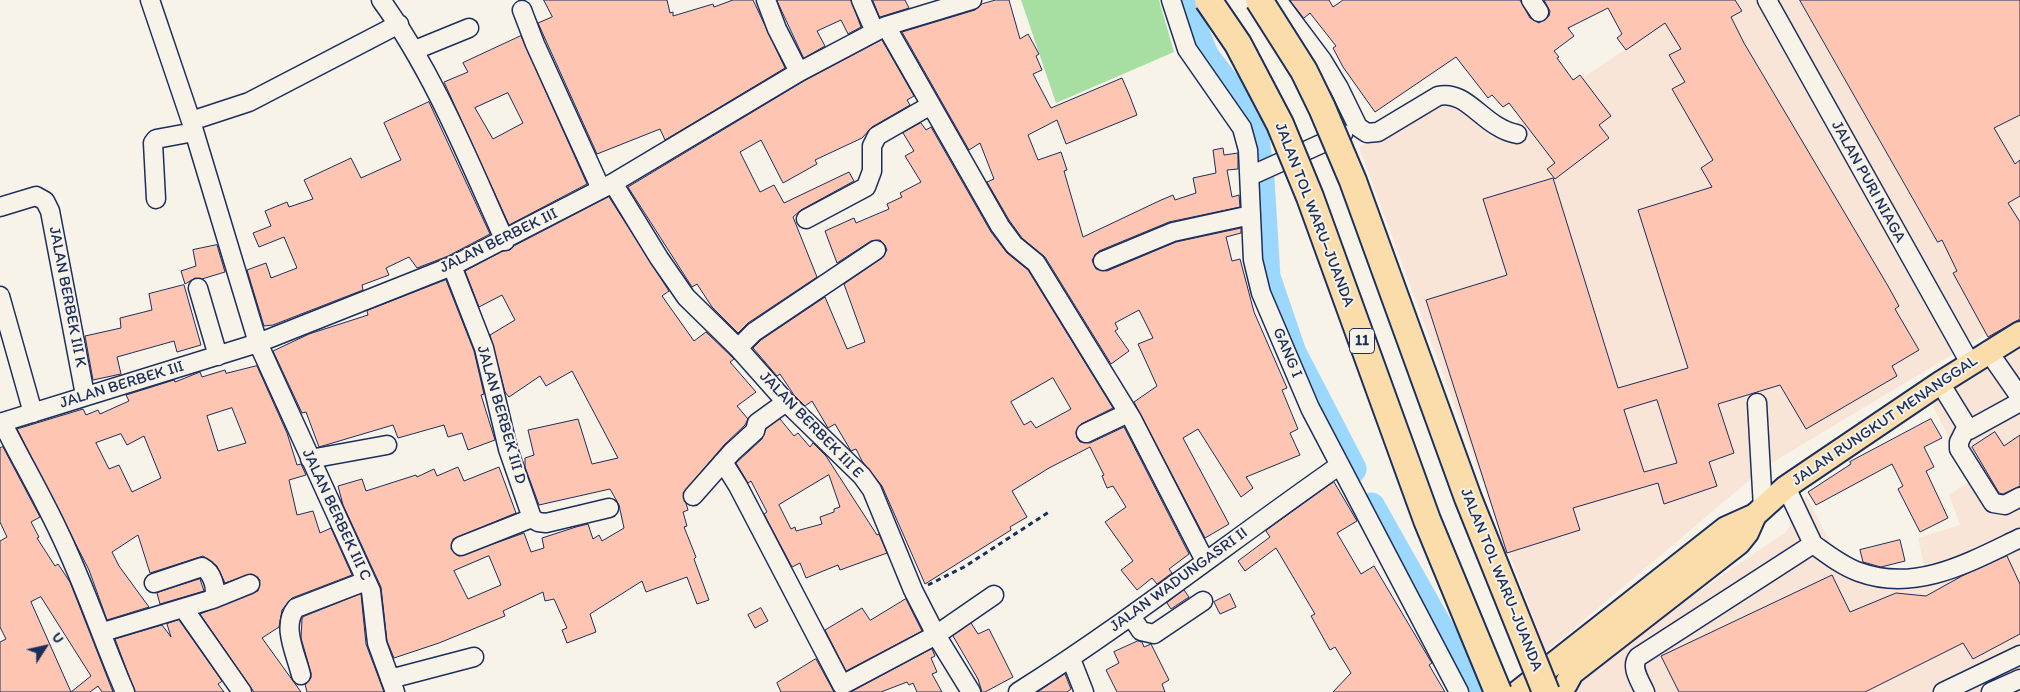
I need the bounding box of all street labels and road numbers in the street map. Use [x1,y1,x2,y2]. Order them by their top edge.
street label: JALAN PURI NIAGA [1827,118,1909,246]
street label: JALAN TOL WARU–JUANDA [1270,120,1358,310]
street label: JALAN BERBEK III [437,204,561,278]
street label: JALAN BERBEK III K [44,225,90,369]
street label: GANG I [1268,325,1306,381]
road number: 11 [1350,328,1374,354]
street label: JALAN BERBEK III D [472,344,530,486]
street label: JALAN RUNGKUT MENANGGAL [1789,352,1981,490]
street label: JALAN BERBEK III [58,357,186,413]
street label: JALAN BERBEK III E [755,367,867,483]
street label: JALAN BERBEK III C [297,446,375,584]
street label: JALAN TOL WARU–JUANDA [1455,486,1547,674]
street label: JALAN WADUNGASRI II [1106,524,1252,636]

